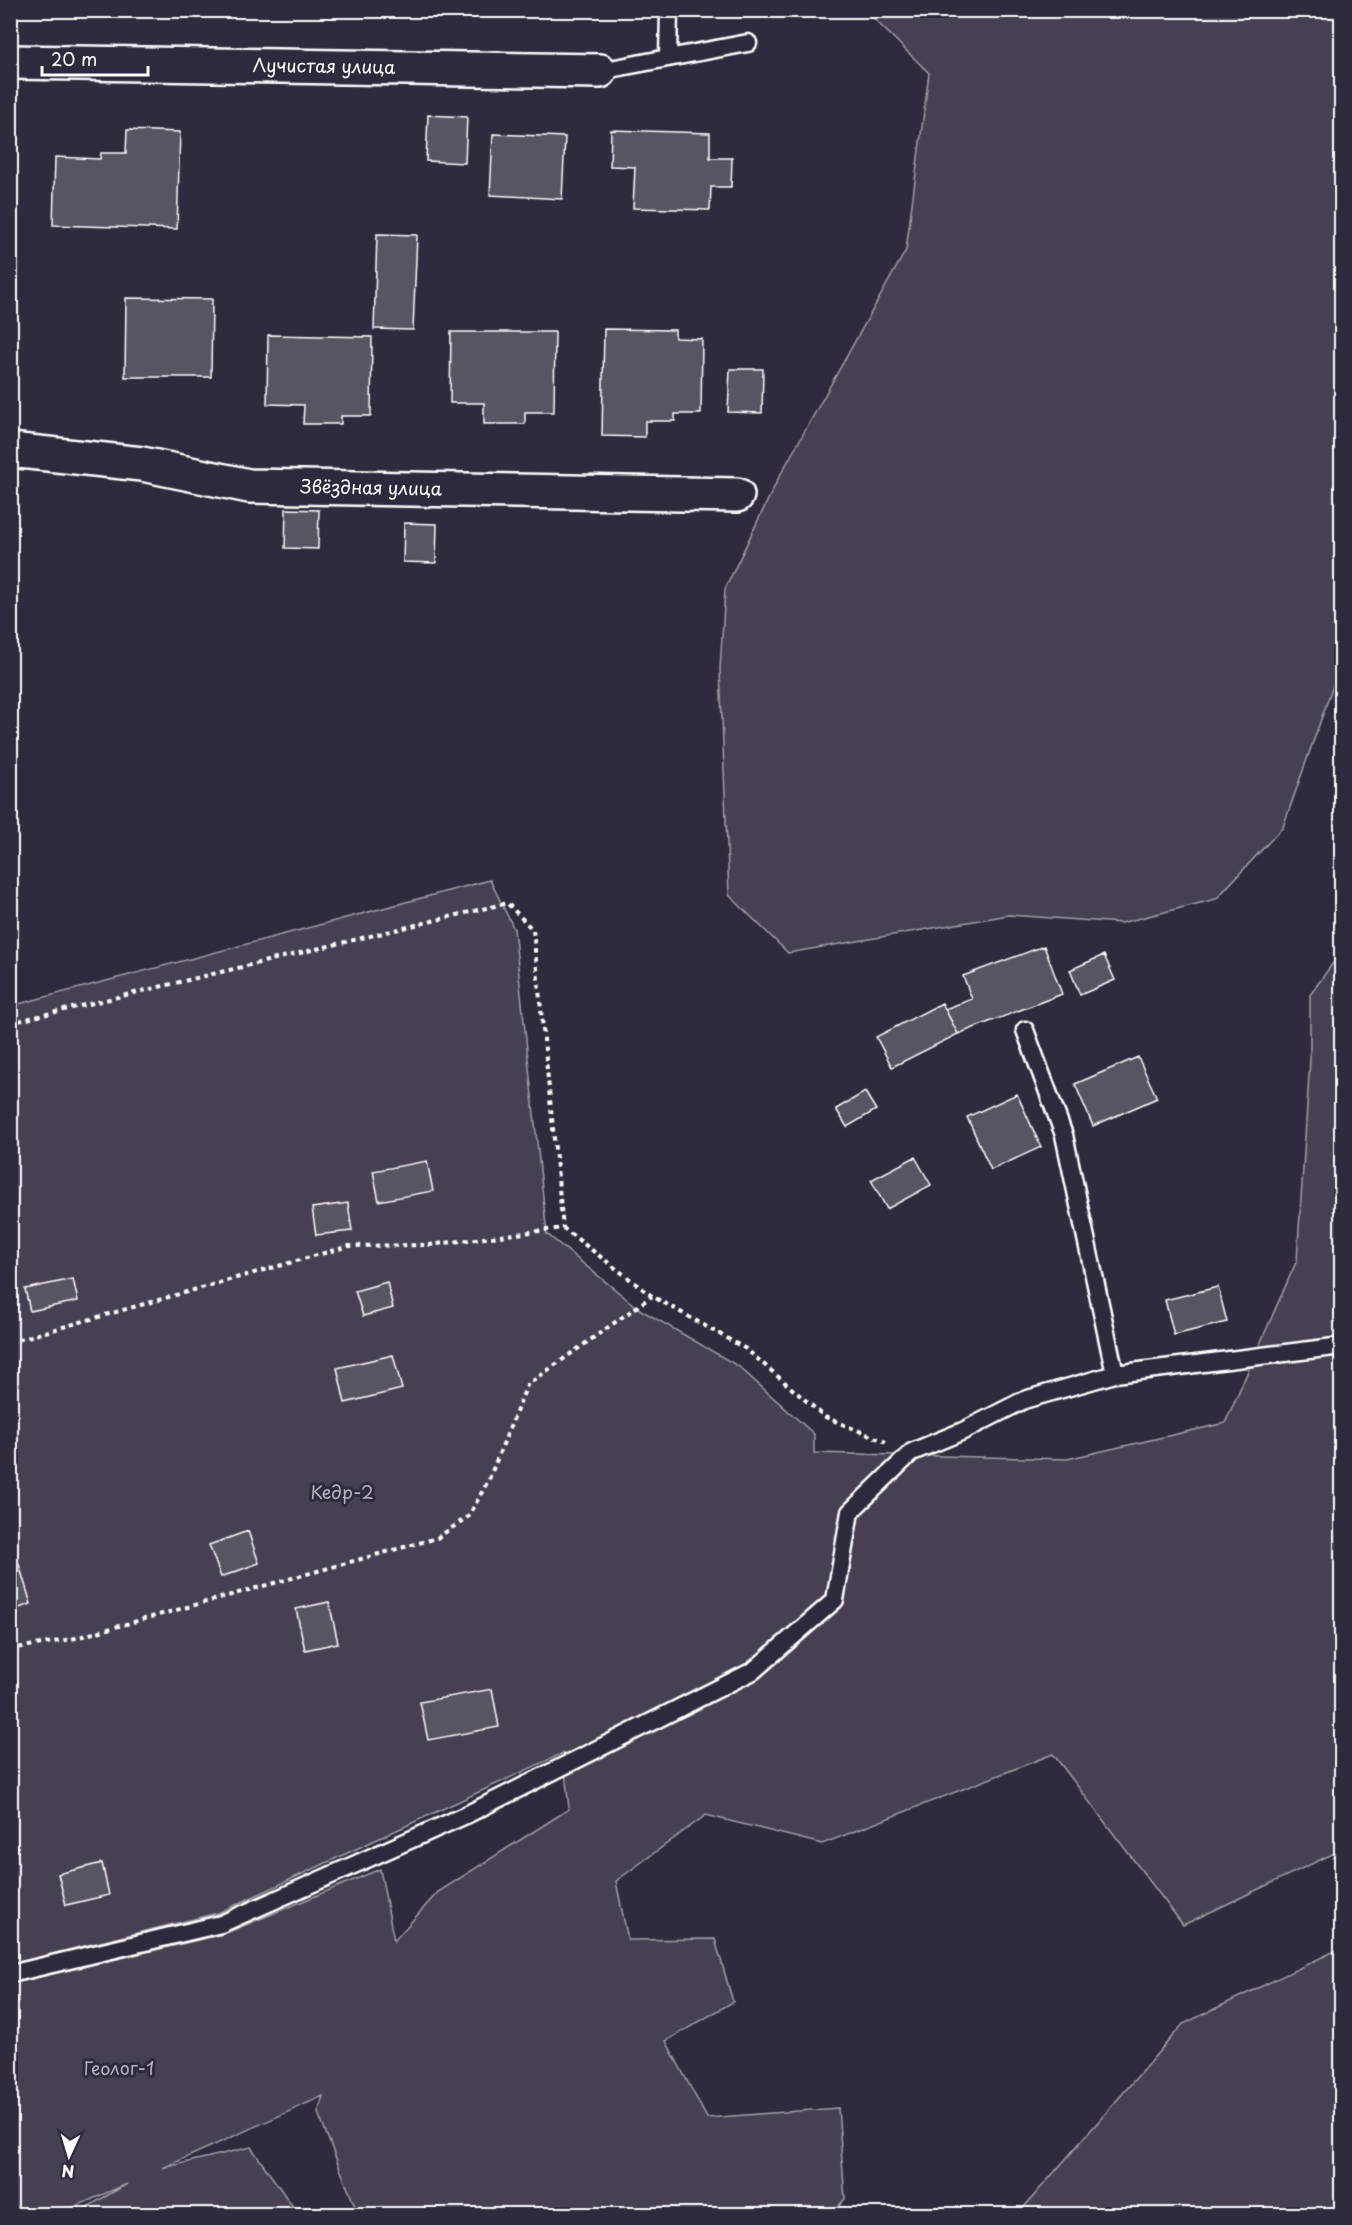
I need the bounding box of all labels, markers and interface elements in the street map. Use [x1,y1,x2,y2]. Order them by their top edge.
scale bar [42,39,148,77]
text: 20 m [51,45,97,72]
street label: Лучистая улица [252,51,396,80]
street label: Звёздная улица [300,472,443,502]
park label: Кедр-2 [310,1478,374,1505]
park label: Геолог-1 [84,2054,154,2081]
north arrow [39,2126,99,2186]
text: N [61,2160,75,2184]

